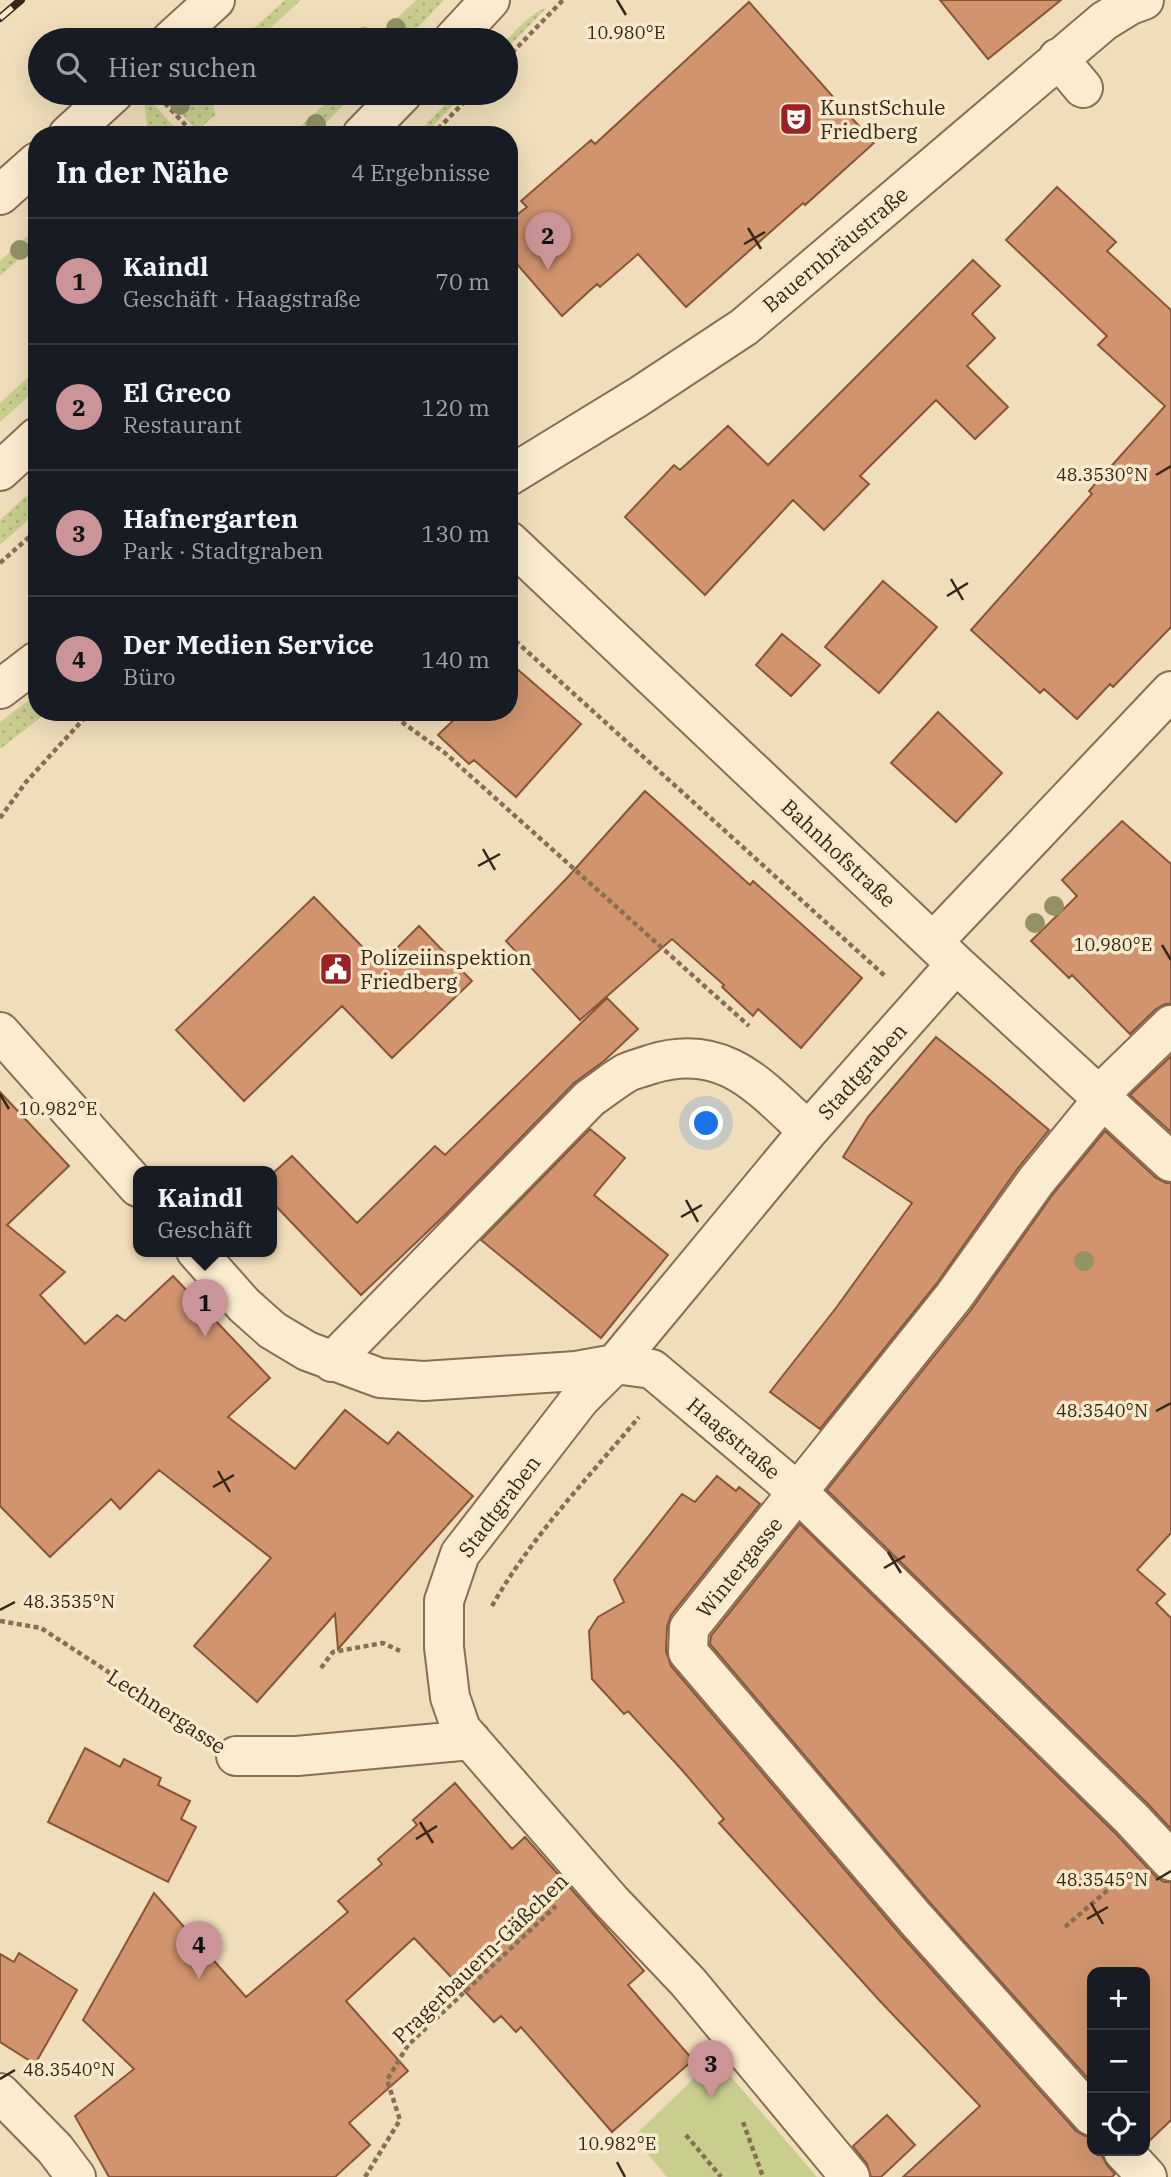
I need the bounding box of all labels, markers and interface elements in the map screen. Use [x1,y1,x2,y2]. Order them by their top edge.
text: 10.980°E [587,21,665,44]
search box [28,28,518,105]
icon: search [52,48,90,86]
text: Hier suchen [108,50,257,84]
place label: KunstSchule Friedberg [820,93,946,145]
theatre icon: KunstSchule Friedberg [777,100,815,138]
text: In der Nähe [56,152,229,191]
text: 4 Ergebnisse [351,157,490,187]
street label: Bauernbräustraße [756,180,914,318]
pin: 2 [525,212,571,270]
text: Kaindl [123,249,209,283]
text: 1 [72,266,86,296]
text: 70 m [435,266,490,296]
text: Geschäft · Haagstraße [123,283,361,313]
text: El Greco [123,375,231,409]
text: 2 [72,392,86,422]
text: 120 m [421,392,490,422]
text: Restaurant [123,409,242,439]
text: 48.3530°N [1056,463,1148,486]
text: Hafnergarten [123,501,298,535]
text: 3 [72,518,86,548]
text: 130 m [421,518,490,548]
text: Park · Stadtgraben [123,535,323,565]
text: Der Medien Service [123,627,374,661]
text: 4 [72,644,86,674]
text: 140 m [421,644,490,674]
text: Büro [123,661,176,691]
street label: Bahnhofstraße [776,793,902,913]
text: 10.980°E [1074,933,1152,956]
place label: Polizeiinspektion Friedberg [360,943,532,995]
public building icon: Polizeiinspektion Friedberg [317,950,355,988]
street label: Stadtgraben [811,1017,913,1125]
text: 10.982°E [19,1097,97,1120]
your location [689,1106,723,1140]
popup [133,1166,277,1257]
text: Kaindl [158,1180,243,1214]
text: Geschäft [158,1214,252,1244]
pin: 1 [182,1279,228,1337]
street label: Haagstraße [681,1391,787,1485]
text: 48.3540°N [1056,1399,1148,1422]
street label: Stadtgraben [452,1449,546,1563]
street label: Wintergasse [690,1511,788,1623]
text: 48.3535°N [23,1590,115,1613]
street label: Lechnergasse [102,1662,232,1760]
street label: Pragerbauern-Gäßchen [386,1867,574,2049]
text: 48.3545°N [1056,1868,1148,1891]
pin: 4 [176,1921,222,1979]
map controls [1087,1967,1150,2156]
button: + [1087,1967,1150,2030]
button: − [1087,2030,1150,2093]
pin: 3 [688,2040,734,2098]
text: 48.3540°N [23,2058,115,2081]
button: locate [1087,2093,1150,2156]
text: 10.982°E [578,2132,656,2155]

